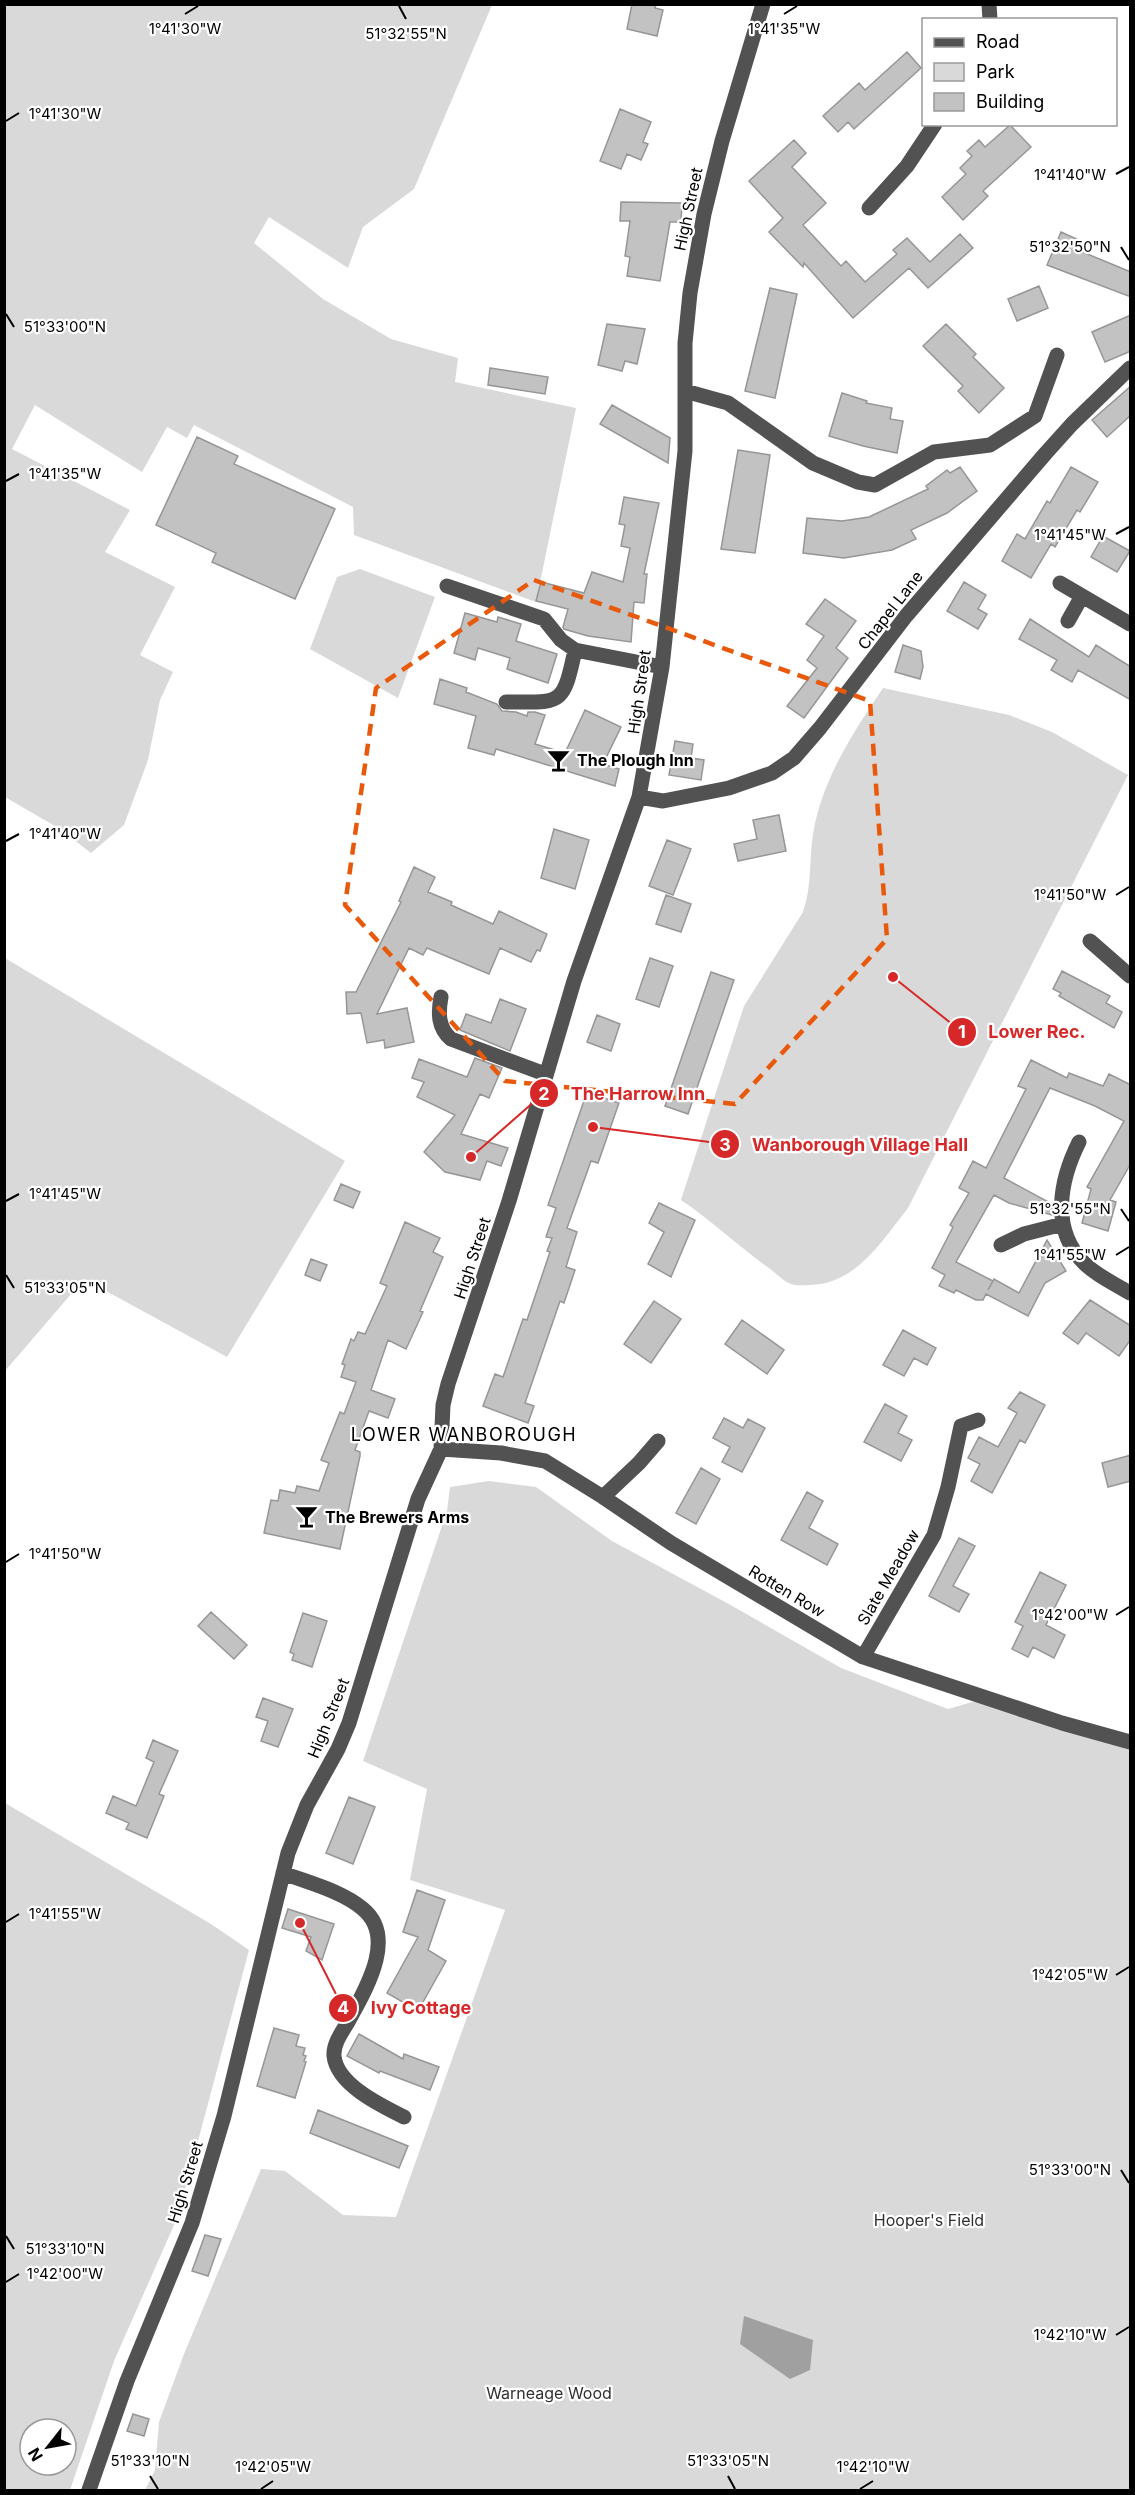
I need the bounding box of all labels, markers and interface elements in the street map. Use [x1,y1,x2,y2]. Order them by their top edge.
legend [922,18,1117,126]
text: 1°41'30"W [149,19,222,38]
text: 1°41'35"W [748,19,820,38]
text: 51°32'55"N [365,24,447,43]
text: Road [976,31,1019,52]
text: Park [976,61,1015,82]
text: Building [976,91,1044,112]
text: 1°41'30"W [29,104,102,123]
text: 1°41'40"W [1034,165,1106,184]
street label: High Street [669,166,707,252]
text: 51°32'50"N [1029,237,1111,256]
text: 51°33'00"N [24,317,106,336]
text: 1°41'35"W [29,464,101,483]
text: 1°41'45"W [1034,525,1106,544]
street label: Chapel Lane [853,567,927,653]
street label: High Street [623,649,655,735]
bar icon: The Plough Inn [546,747,572,773]
place label: The Plough Inn [577,750,694,770]
text: 1°41'40"W [29,824,101,843]
text: 1°41'50"W [1034,885,1107,904]
callout: Lower Rec. [947,1014,1098,1050]
text: 1 [958,1021,966,1042]
text: Lower Rec. [988,1021,1086,1042]
callout: The Harrow Inn [529,1075,718,1111]
text: 2 [538,1083,550,1104]
text: The Harrow Inn [571,1083,705,1104]
callout: Wanborough Village Hall [710,1126,980,1162]
text: 3 [719,1134,731,1155]
text: Wanborough Village Hall [752,1134,968,1155]
text: 1°41'45"W [29,1184,101,1203]
text: 51°32'55"N [1029,1199,1111,1218]
street label: High Street [449,1215,495,1301]
text: 1°41'55"W [1034,1245,1106,1264]
text: 51°33'05"N [24,1278,106,1297]
district label: LOWER WANBOROUGH [351,1424,577,1445]
bar icon: The Brewers Arms [294,1504,320,1530]
place label: The Brewers Arms [325,1507,469,1527]
street label: Slate Meadow [853,1526,923,1628]
text: 1°41'50"W [29,1544,102,1563]
street label: Rotten Row [745,1560,829,1622]
text: 1°42'00"W [1032,1605,1108,1624]
street label: High Street [303,1675,353,1761]
text: 1°41'55"W [29,1904,101,1923]
text: 1°42'05"W [1032,1965,1108,1984]
callout: Ivy Cottage [328,1990,483,2026]
text: 4 [337,1997,349,2018]
text: Ivy Cottage [371,1997,472,2018]
street label: High Street [163,2139,207,2225]
text: 51°33'00"N [1029,2160,1111,2179]
park label: Hooper's Field [874,2210,984,2230]
text: 51°33'10"N [26,2239,104,2258]
text: 1°42'00"W [27,2264,103,2283]
text: 1°42'10"W [1034,2325,1107,2344]
park label: Warneage Wood [486,2383,612,2403]
north arrow [18,2417,78,2477]
text: N [23,2444,47,2465]
text: 51°33'10"N [111,2451,189,2470]
text: 51°33'05"N [687,2451,769,2470]
text: 1°42'05"W [235,2457,311,2476]
text: 1°42'10"W [837,2457,910,2476]

